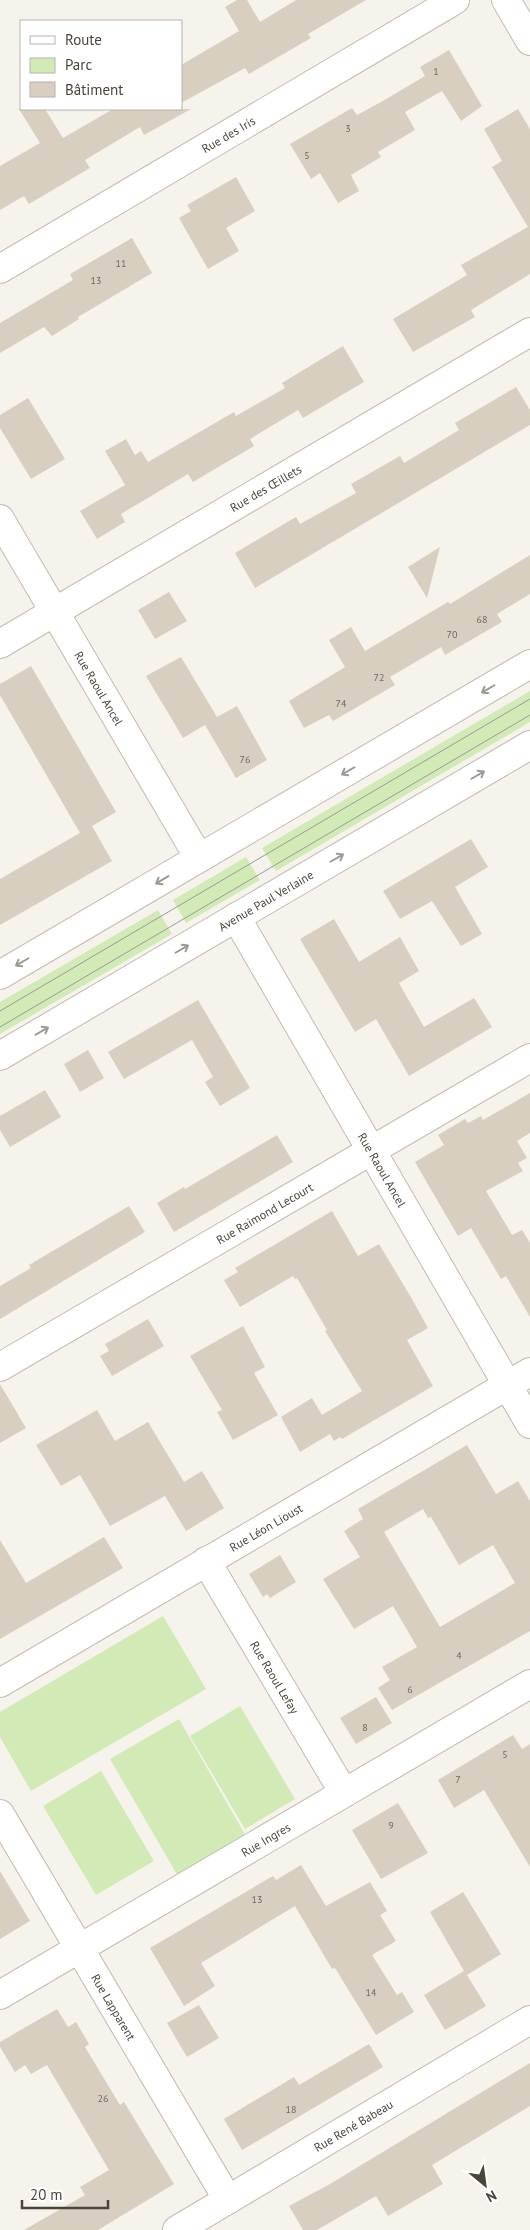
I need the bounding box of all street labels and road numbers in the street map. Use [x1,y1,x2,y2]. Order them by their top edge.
street label: Rue des Iris [199,113,258,156]
street label: Rue des Œillets [227,461,304,515]
street label: Rue Raoul Ancel [72,648,127,728]
street label: Avenue Paul Verlaine [215,866,316,934]
street label: Rue Raoul Ancel [355,1130,410,1210]
street label: Rue Raimond Lecourt [213,1179,315,1247]
street label: Rue Léon Lioust [226,1500,305,1554]
street label: Rue Raoul Lefay [247,1638,303,1717]
street label: Rue Ingres [238,1819,293,1859]
street label: Rue Lapparent [89,1971,139,2043]
street label: Rue René Babeau [311,2096,395,2154]

